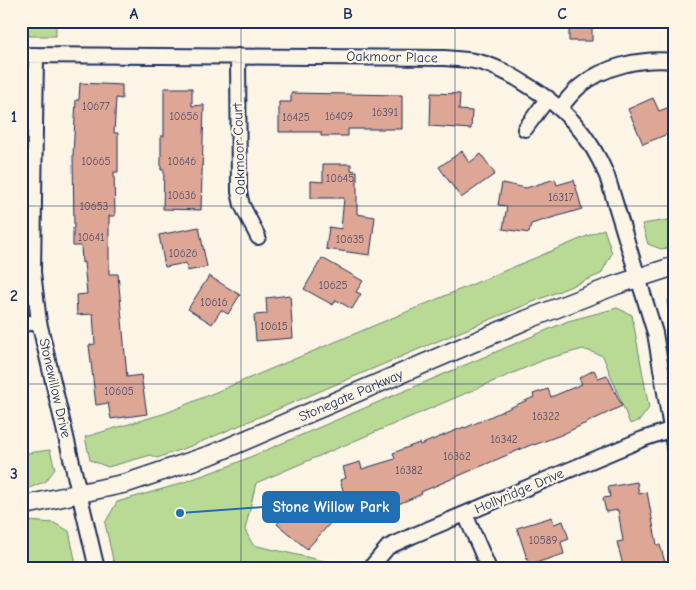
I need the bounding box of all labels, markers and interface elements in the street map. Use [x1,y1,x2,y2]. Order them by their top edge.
text: A [130,5,139,23]
text: B [343,5,353,23]
text: C [557,5,567,23]
street label: Oakmoor Place [346,48,438,66]
house number: 10677 [82,100,110,113]
street label: Oakmoor Court [229,102,249,195]
house number: 16391 [372,106,398,119]
text: 1 [11,108,17,126]
house number: 10656 [170,110,199,123]
house number: 16409 [325,110,353,123]
house number: 16425 [282,111,310,124]
house number: 10665 [82,155,111,168]
house number: 10646 [168,155,196,168]
house number: 10645 [326,172,354,185]
house number: 10636 [168,189,196,202]
house number: 16317 [548,191,574,204]
house number: 10653 [80,200,108,213]
house number: 10641 [78,231,104,244]
house number: 10635 [336,233,364,246]
house number: 10626 [169,247,197,260]
house number: 10625 [319,279,347,292]
text: 2 [10,287,18,305]
house number: 10616 [200,296,228,309]
house number: 10615 [260,320,288,333]
street label: Stonewillow Drive [35,337,75,439]
street label: Stonegate Parkway [296,365,406,425]
house number: 10605 [104,385,134,398]
house number: 16322 [532,410,560,423]
house number: 16342 [491,433,518,446]
house number: 16362 [443,450,471,463]
house number: 16382 [395,464,423,477]
text: 3 [10,465,18,483]
street label: Hollyridge Drive [472,465,566,517]
callout: Stone Willow Park [263,492,399,522]
text: Stone Willow Park [273,498,390,516]
house number: 10589 [529,534,557,547]

